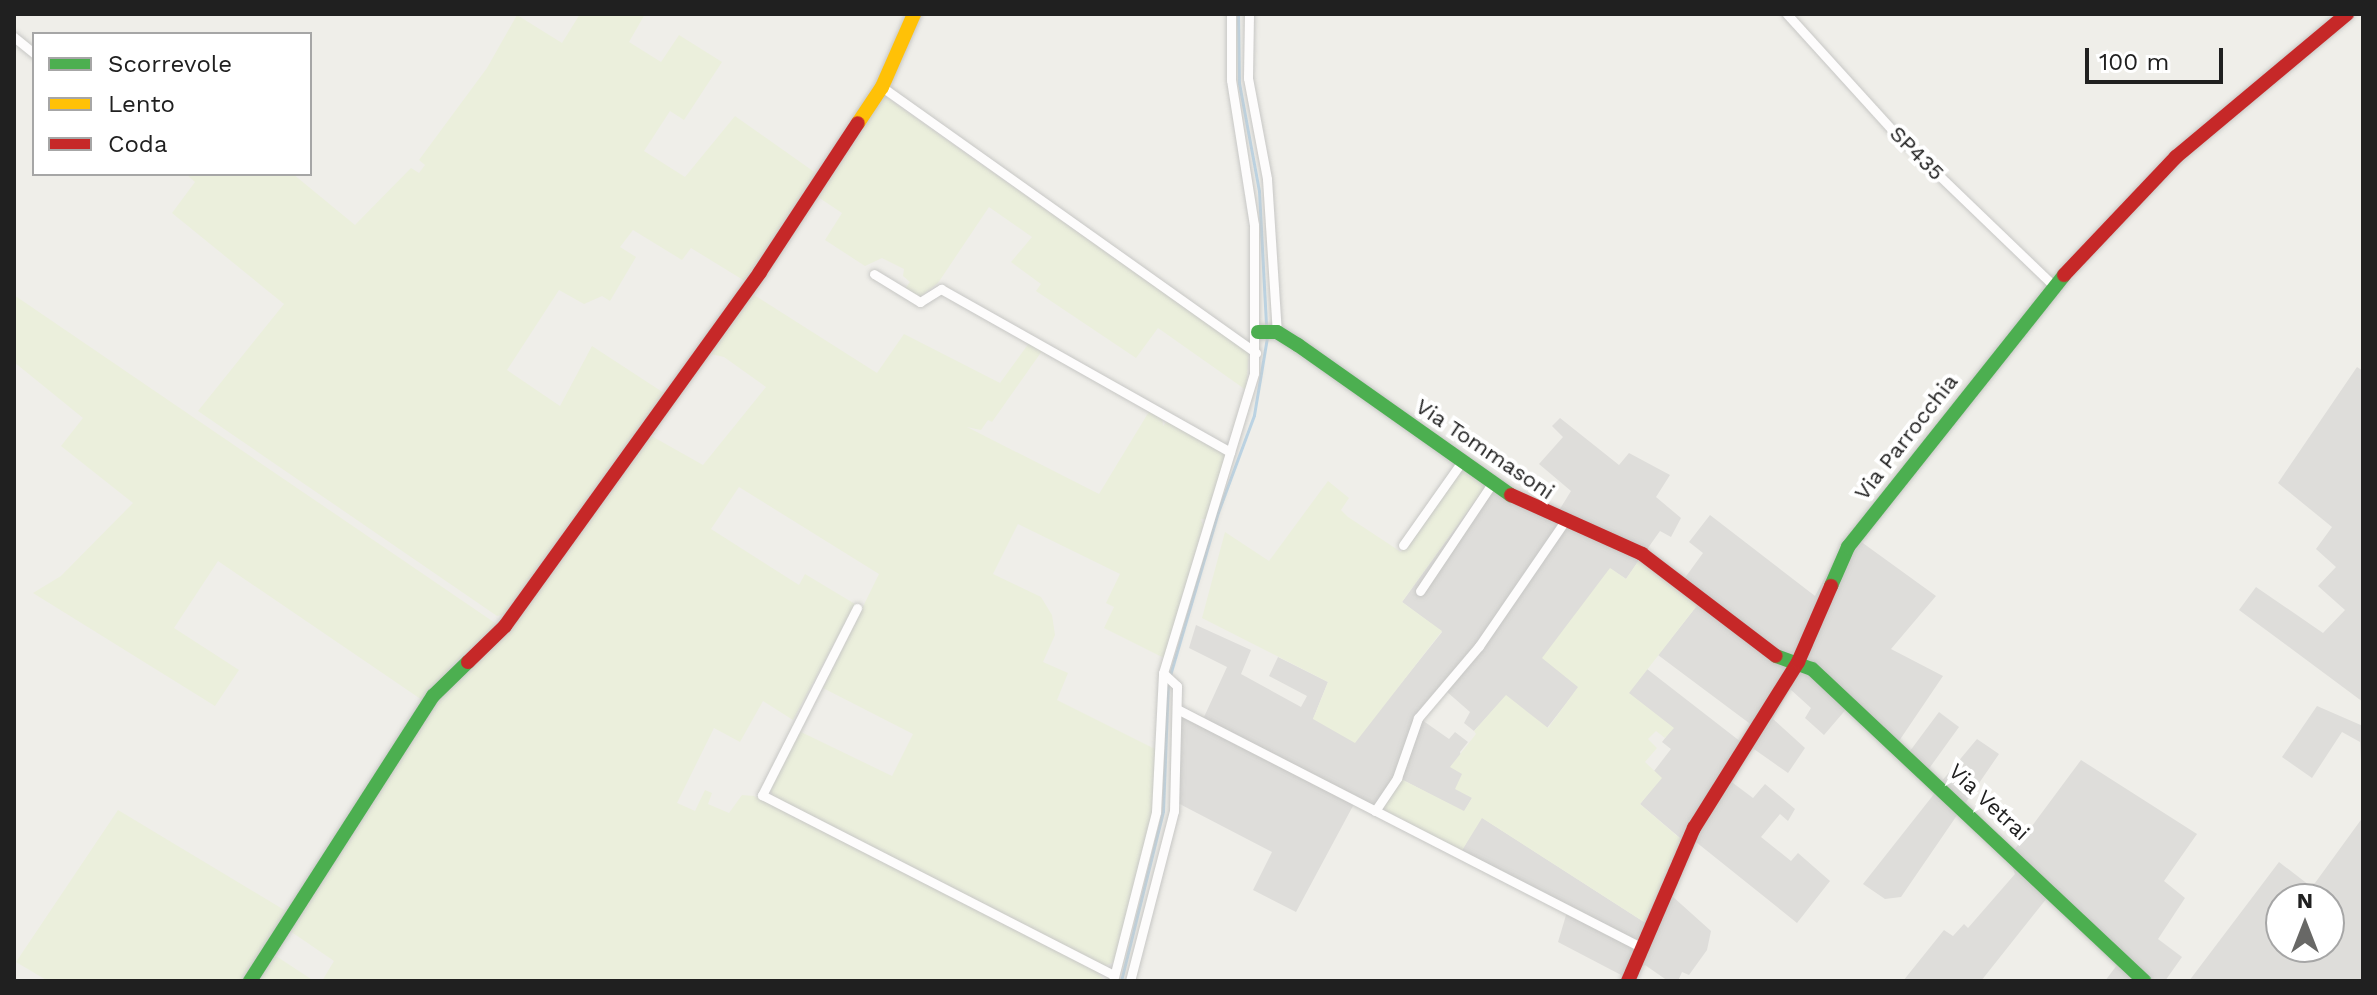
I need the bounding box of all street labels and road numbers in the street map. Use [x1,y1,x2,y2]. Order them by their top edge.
street label: SP435 [1884,120,1950,186]
street label: Via Parrocchia [1848,368,1964,506]
street label: Via Tommasoni [1410,393,1560,505]
street label: Via Vetrai [1943,758,2035,846]

